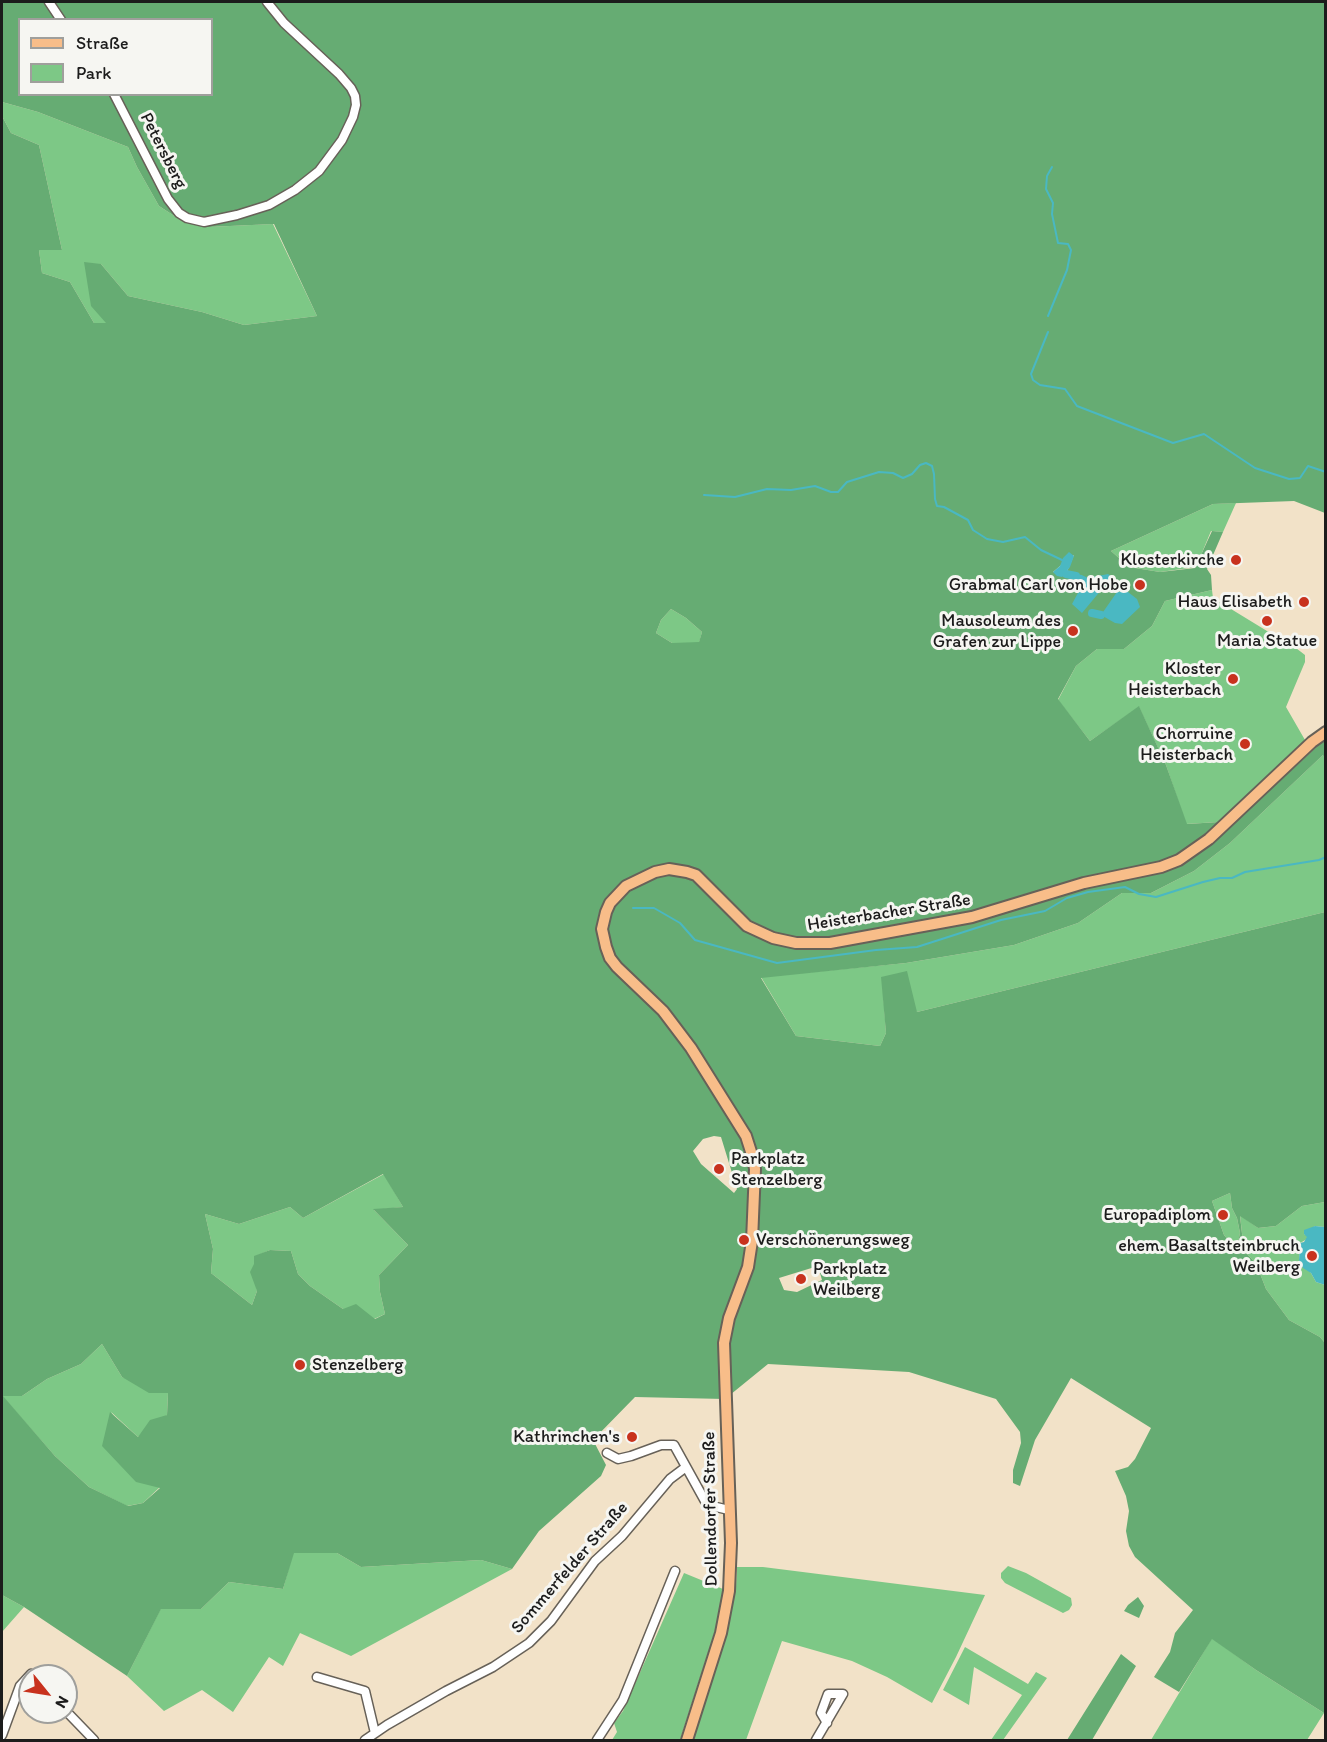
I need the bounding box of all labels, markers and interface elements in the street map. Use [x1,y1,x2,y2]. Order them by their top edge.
legend [18,18,213,96]
text: Straße [76,32,129,54]
text: Park [76,62,111,84]
street label: Petersberg [135,109,191,193]
place label: Klosterkirche [1121,549,1224,571]
marker: Klosterkirche [1229,553,1243,567]
place label: Grabmal Carl von Hobe [949,574,1128,596]
marker: Grabmal Carl von Hobe [1133,578,1147,592]
place label: Haus Elisabeth [1178,591,1292,613]
marker: Haus Elisabeth [1297,595,1311,609]
place label: Mausoleum des Grafen zur Lippe [933,610,1061,652]
marker: Maria Statue [1260,614,1274,628]
marker: Mausoleum des Grafen zur Lippe [1066,624,1080,638]
place label: Maria Statue [1217,630,1317,652]
place label: Kloster Heisterbach [1128,658,1221,700]
marker: Kloster Heisterbach [1226,672,1240,686]
place label: Chorruine Heisterbach [1140,723,1233,766]
marker: Chorruine Heisterbach [1238,737,1252,751]
street label: Heisterbacher Straße [806,889,972,937]
place label: Parkplatz Stenzelberg [731,1148,822,1190]
marker: Parkplatz Stenzelberg [712,1162,726,1176]
place label: Europadiplom [1103,1204,1211,1226]
marker: Europadiplom [1216,1208,1230,1222]
place label: Verschönerungsweg [756,1229,910,1251]
marker: Verschönerungsweg [737,1233,751,1247]
place label: ehem. Basaltsteinbruch Weilberg [1118,1235,1300,1278]
marker: ehem. Basaltsteinbruch Weilberg [1305,1249,1319,1263]
place label: Parkplatz Weilberg [813,1258,887,1300]
marker: Parkplatz Weilberg [794,1272,808,1286]
place label: Stenzelberg [312,1354,403,1376]
marker: Stenzelberg [293,1358,307,1372]
place label: Kathrinchen's [513,1426,620,1448]
marker: Kathrinchen's [625,1430,639,1444]
street label: Dollendorfer Straße [699,1431,723,1587]
street label: Sommerfelder Straße [507,1498,633,1638]
north arrow [18,1664,78,1724]
text: N [51,1693,73,1712]

